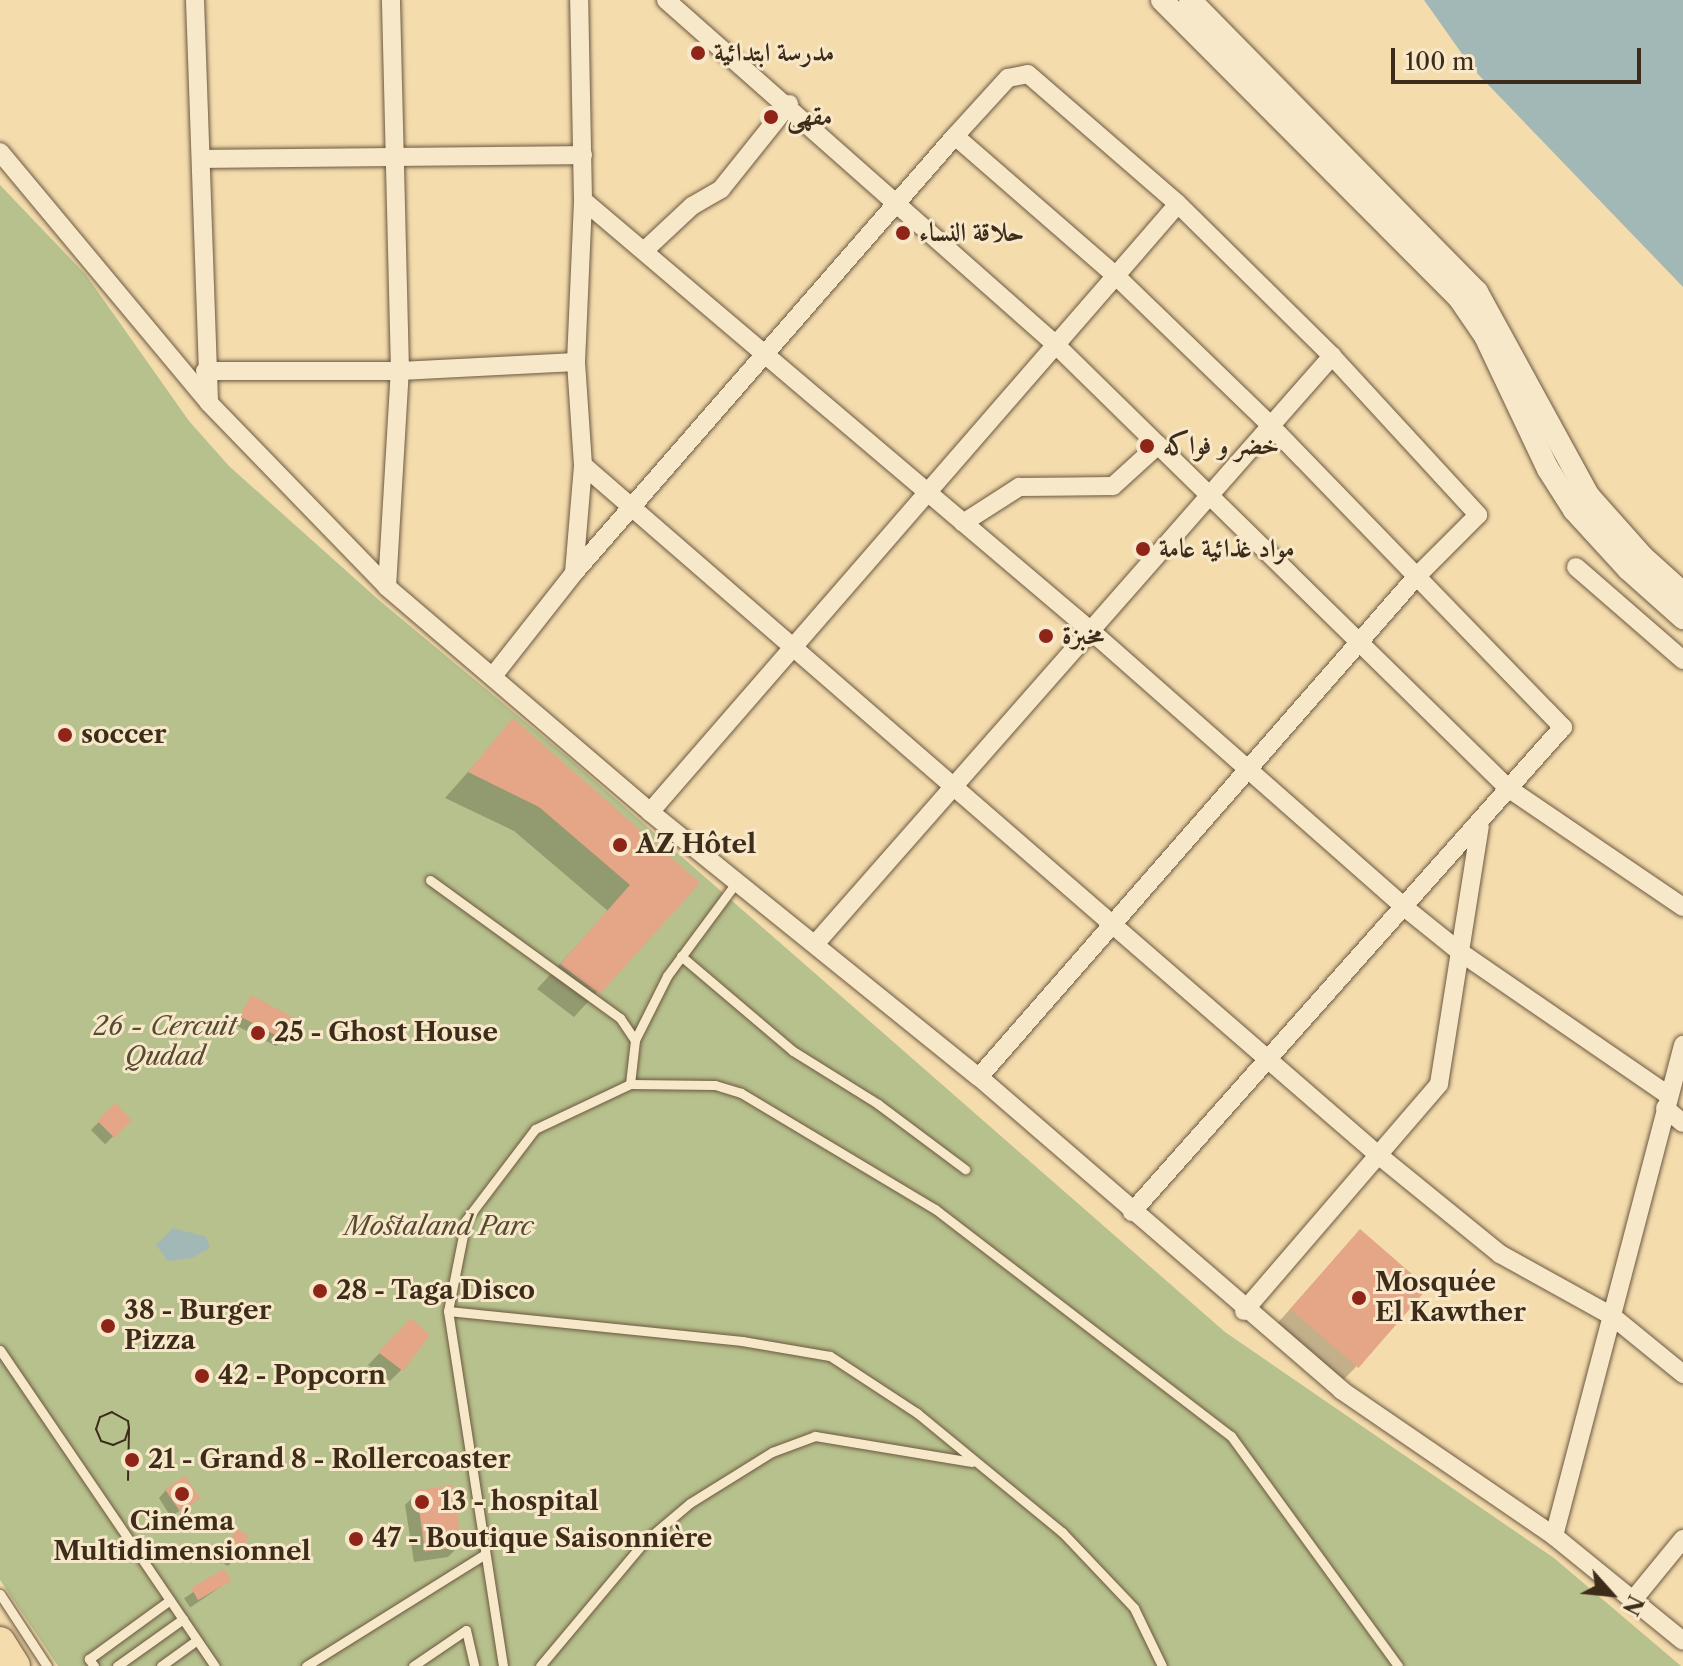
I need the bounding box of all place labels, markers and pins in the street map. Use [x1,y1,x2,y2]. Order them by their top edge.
place label: مدرسة ابتدائية [714,37,834,69]
marker: مدرسة ابتدائية [689,44,707,62]
place label: مقهى [787,101,832,133]
marker: مقهى [762,108,780,126]
place label: حلاقة النساء [919,217,1024,249]
marker: حلاقة النساء [894,224,912,242]
place label: خضر و فواكه [1163,430,1280,462]
marker: خضر و فواكه [1138,437,1156,455]
place label: مواد غذائية عامة [1159,533,1295,565]
marker: مواد غذائية عامة [1134,540,1152,558]
place label: مخبزة [1062,620,1104,652]
marker: مخبزة [1037,627,1055,645]
place label: soccer [81,719,166,751]
marker: soccer [56,726,74,744]
place label: AZ Hôtel [636,829,756,861]
marker: AZ Hôtel [611,836,629,854]
place label: 25 - Ghost House [274,1017,498,1049]
marker: 25 - Ghost House [249,1024,267,1042]
place label: Mosquée El Kawther [1375,1267,1526,1328]
place label: 28 - Taga Disco [336,1275,536,1307]
marker: 28 - Taga Disco [311,1282,329,1300]
marker: Mosquée El Kawther [1350,1289,1368,1307]
place label: 38 - Burger Pizza [124,1295,271,1356]
marker: 38 - Burger Pizza [99,1317,117,1335]
place label: 42 - Popcorn [218,1360,386,1392]
marker: 42 - Popcorn [193,1367,211,1385]
place label: 21 - Grand 8 - Rollercoaster [148,1444,510,1476]
marker: 21 - Grand 8 - Rollercoaster [123,1451,141,1469]
marker: Cinéma Multidimensionnel [173,1485,191,1503]
place label: 13 - hospital [440,1486,599,1518]
marker: 13 - hospital [411,1491,433,1513]
place label: Cinéma Multidimensionnel [53,1506,311,1568]
place label: 47 - Boutique Saisonnière [372,1523,712,1555]
marker: 47 - Boutique Saisonnière [347,1530,365,1548]

